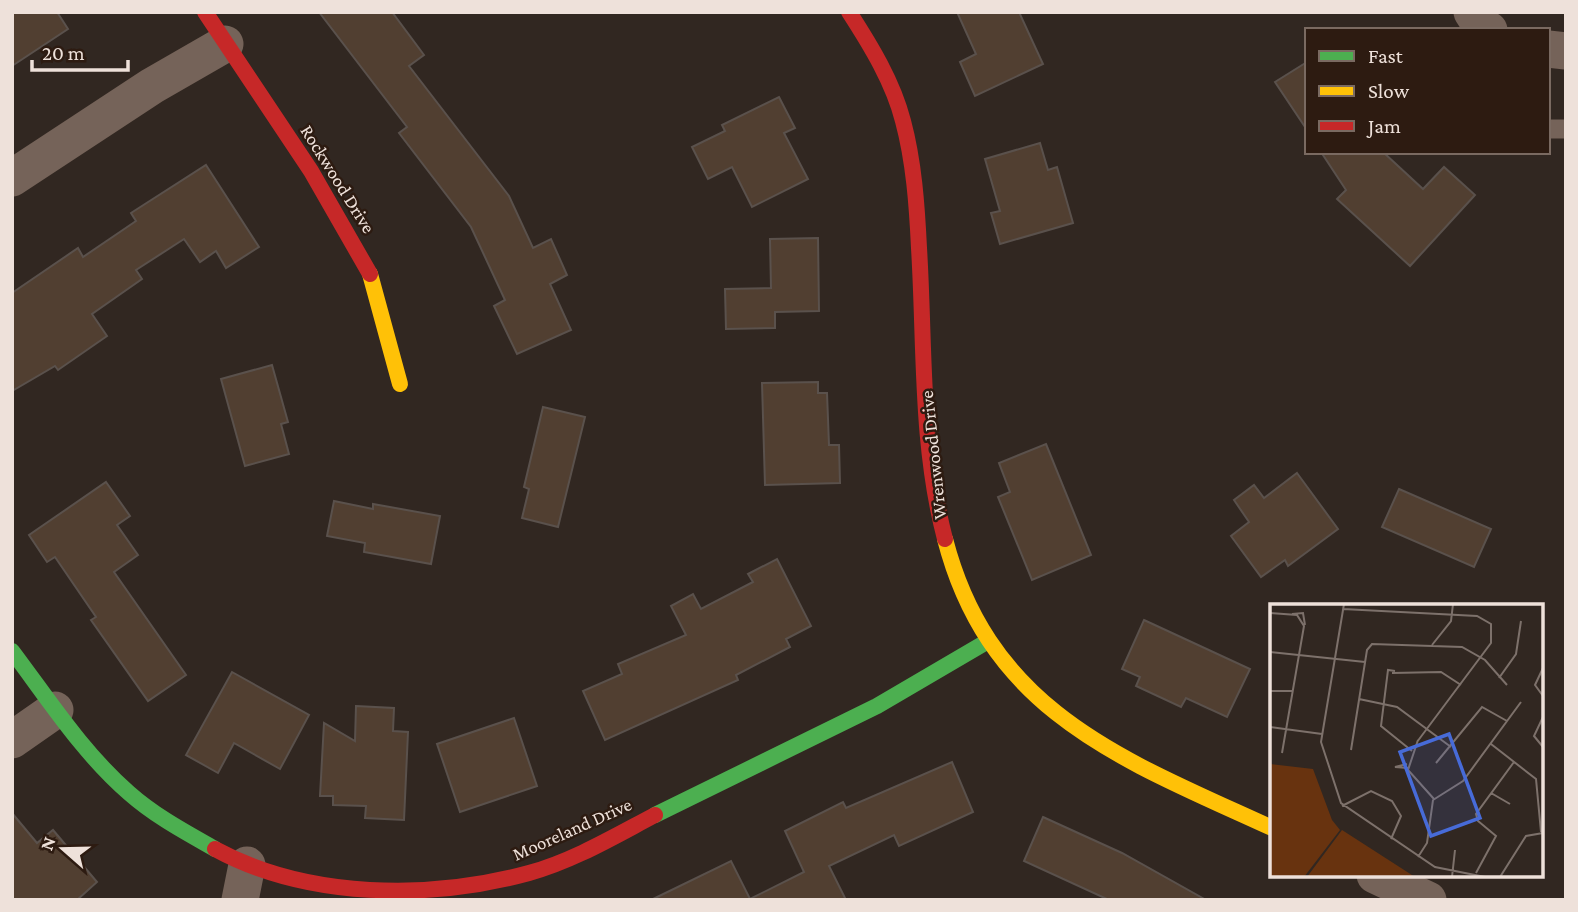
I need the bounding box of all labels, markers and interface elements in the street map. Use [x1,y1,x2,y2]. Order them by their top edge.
scale bar [32,28,128,72]
legend [1305,28,1550,154]
text: 20 m [42,41,85,65]
text: Fast [1368,44,1404,68]
text: Slow [1368,79,1410,103]
text: Jam [1366,114,1401,138]
street label: Rockwood Drive [296,121,380,237]
street label: Wrenwood Drive [916,389,950,521]
inset map [1270,604,1543,877]
street label: Mooreland Drive [509,793,635,865]
north arrow [28,814,98,884]
text: N [35,834,60,853]

